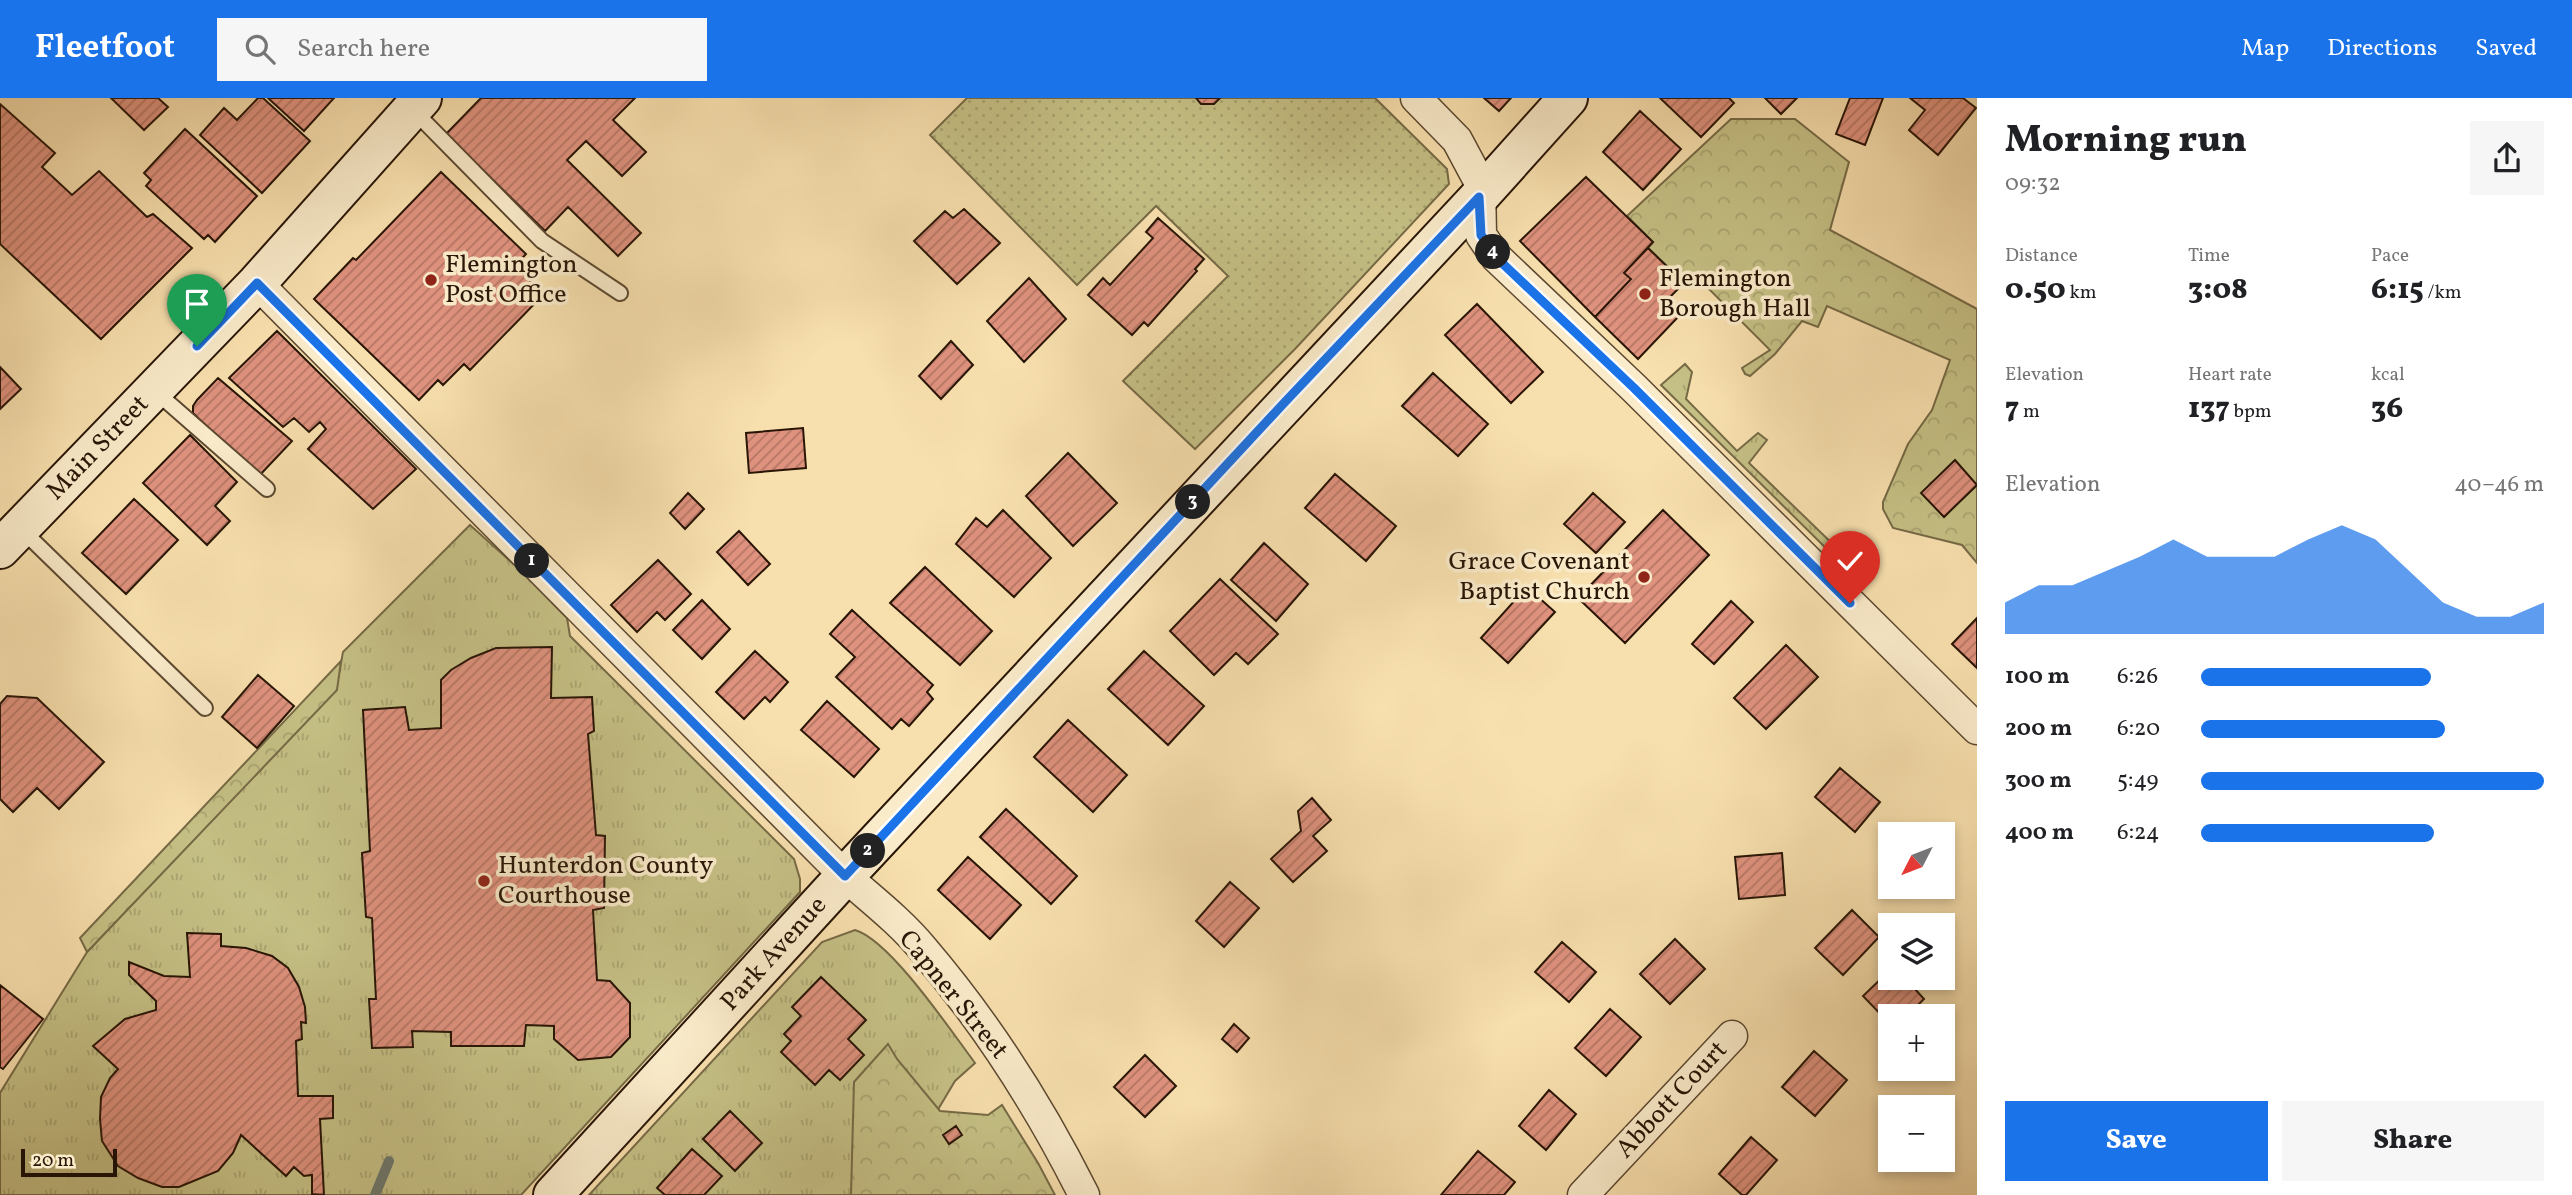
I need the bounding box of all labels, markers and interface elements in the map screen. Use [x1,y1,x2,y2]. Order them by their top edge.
search box [217,18,707,81]
text: Fleetfoot [35,26,175,72]
icon: search [241,30,279,68]
text: Search here [297,31,430,67]
text: Map [2241,32,2289,66]
text: Directions [2327,32,2437,66]
text: Saved [2475,32,2537,66]
text: Morning run [2005,115,2247,168]
button: share [2470,121,2544,195]
text: 09:32 [2005,168,2061,200]
pin: 4 [1476,234,1510,270]
text: 4 [1487,238,1498,264]
text: Distance [2005,243,2078,269]
text: Time [2188,243,2230,269]
text: Pace [2371,243,2409,269]
place label: Flemington Post Office [445,247,578,313]
place label: Flemington Borough Hall [1659,261,1810,327]
text: 0.50 [2005,269,2066,311]
text: 3:08 [2188,269,2248,311]
text: 6:15 [2371,269,2424,311]
marker: Flemington Post Office [423,272,439,288]
pin [167,274,227,346]
text: km [2066,280,2097,306]
text: /km [2424,280,2462,306]
icon: arrive [178,285,216,323]
marker: Flemington Borough Hall [1637,286,1653,302]
text: Elevation [2005,362,2084,388]
text: Heart rate [2188,362,2272,388]
text: kcal [2371,362,2405,388]
street label: Main Street [39,387,157,509]
text: 7 [2005,388,2019,430]
text: 137 [2188,388,2230,430]
text: 36 [2371,388,2403,430]
text: m [2019,399,2040,425]
text: bpm [2230,399,2272,425]
text: Elevation [2005,469,2101,501]
text: 40–46 m [2454,469,2544,501]
pin: 3 [1176,484,1210,520]
text: 3 [1188,488,1197,514]
pin [1820,531,1880,603]
icon: check [1831,542,1869,580]
pin: 1 [514,544,550,578]
place label: Grace Covenant Baptist Church [1449,544,1630,610]
text: 1 [528,547,535,573]
marker: Grace Covenant Baptist Church [1636,569,1652,585]
text: 100 m [2005,661,2070,693]
text: 6:26 [2117,661,2158,693]
text: 200 m [2005,713,2072,745]
text: 6:20 [2117,713,2160,745]
text: 300 m [2005,765,2072,797]
text: 5:49 [2117,765,2158,797]
text: 400 m [2005,817,2074,849]
text: 6:24 [2117,817,2159,849]
north arrow [1878,822,1955,900]
map controls [1878,822,1955,1172]
pin: 2 [850,834,886,868]
text: 2 [863,837,872,863]
place label: Hunterdon County Courthouse [498,848,713,914]
marker: Hunterdon County Courthouse [476,873,492,889]
street label: Park Avenue [713,889,835,1019]
button: layers [1878,913,1955,990]
street label: Capner Street [890,923,1016,1067]
button: + [1878,1004,1955,1081]
street label: Abbott Court [1608,1033,1736,1167]
button: − [1878,1095,1955,1172]
button: Save [2005,1101,2268,1181]
button: Share [2282,1101,2544,1181]
scale bar [21,1146,117,1178]
text: 20 m [32,1148,74,1174]

